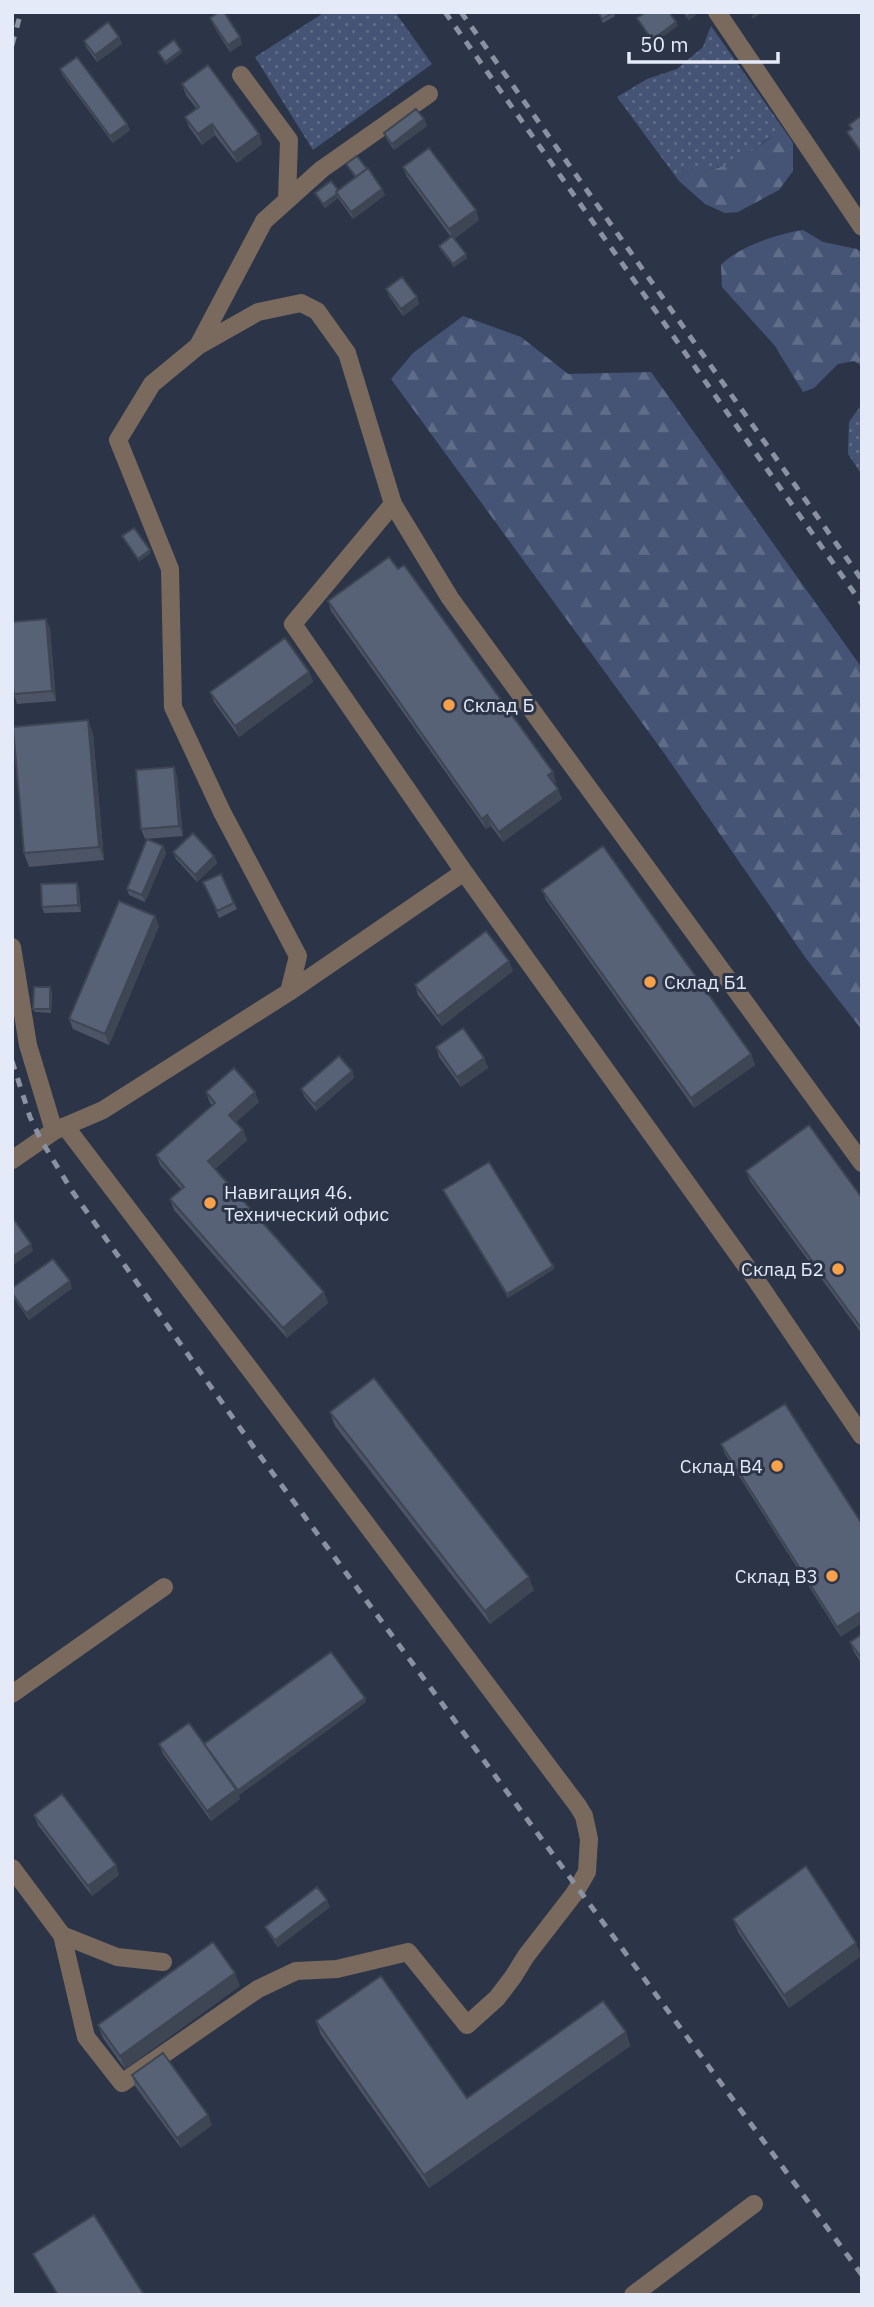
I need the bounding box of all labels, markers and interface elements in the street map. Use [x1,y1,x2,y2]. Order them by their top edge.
scale bar [629,21,778,65]
text: 50 m [640,30,689,58]
place label: Склад Б [463,693,534,717]
marker: Склад Б [441,697,457,713]
place label: Склад Б1 [664,970,747,994]
marker: Склад Б1 [642,974,658,990]
place label: Навигация 46. Технический офис [224,1180,389,1226]
marker: Навигация 46. Технический офис [202,1195,218,1211]
place label: Склад Б2 [741,1257,824,1281]
marker: Склад Б2 [830,1261,846,1277]
place label: Склад В4 [680,1454,763,1478]
marker: Склад В4 [769,1458,785,1474]
place label: Склад В3 [735,1564,818,1588]
marker: Склад В3 [824,1568,840,1584]

